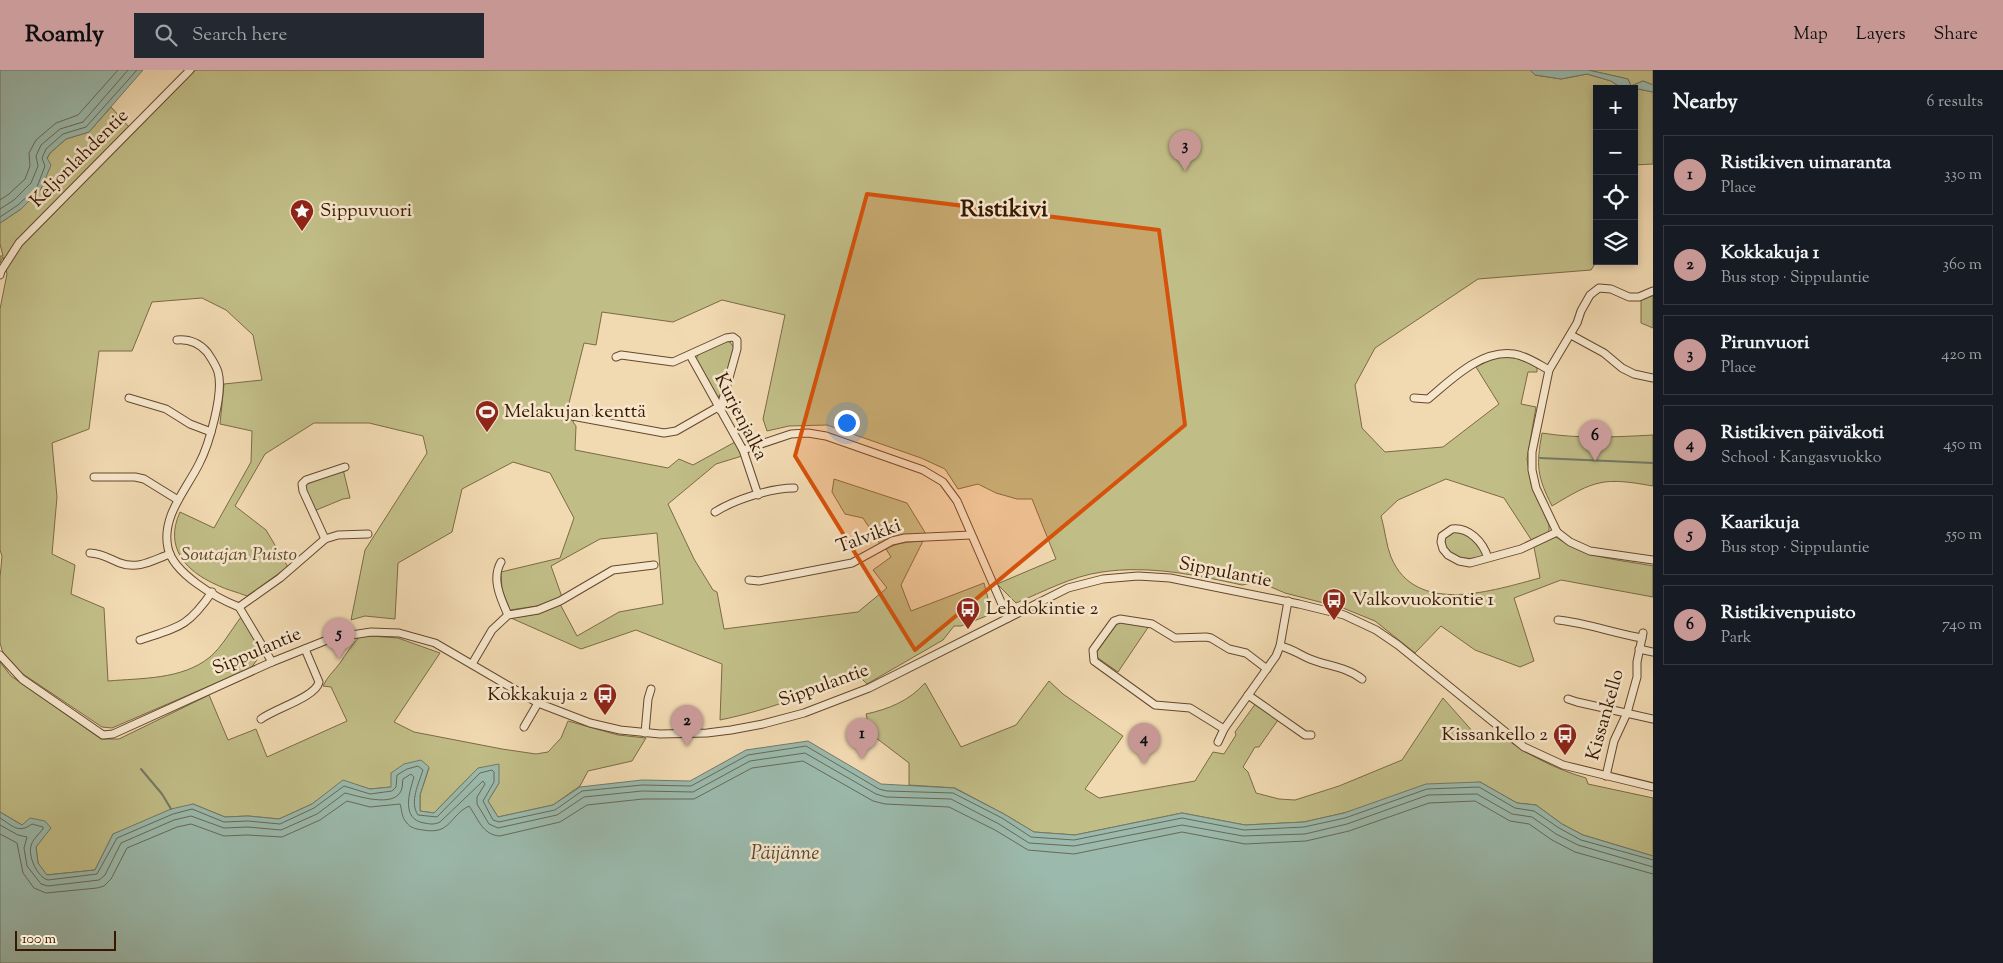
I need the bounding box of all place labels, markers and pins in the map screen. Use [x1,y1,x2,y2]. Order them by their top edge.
pin: 3 [1169,130,1201,171]
place icon: Sippuvuori [289,198,315,232]
place label: Sippuvuori [320,198,412,225]
sports icon: Melakujan kenttä [474,399,500,433]
place label: Melakujan kenttä [504,399,646,426]
pin: 6 [1579,420,1611,461]
bus stop icon: Valkovuokontie 1 [1321,587,1347,621]
place label: Valkovuokontie 1 [1352,587,1495,614]
bus stop icon: Lehdokintie 2 [955,596,981,630]
place label: Lehdokintie 2 [986,596,1099,623]
pin: 5 [323,618,355,659]
place label: Kokkakuja 2 [487,682,588,709]
bus stop icon: Kokkakuja 2 [592,682,618,716]
pin: 2 [671,705,703,746]
pin: 1 [846,718,878,759]
place label: Kissankello 2 [1441,722,1548,749]
bus stop icon: Kissankello 2 [1552,722,1578,756]
pin: 4 [1128,723,1160,764]

